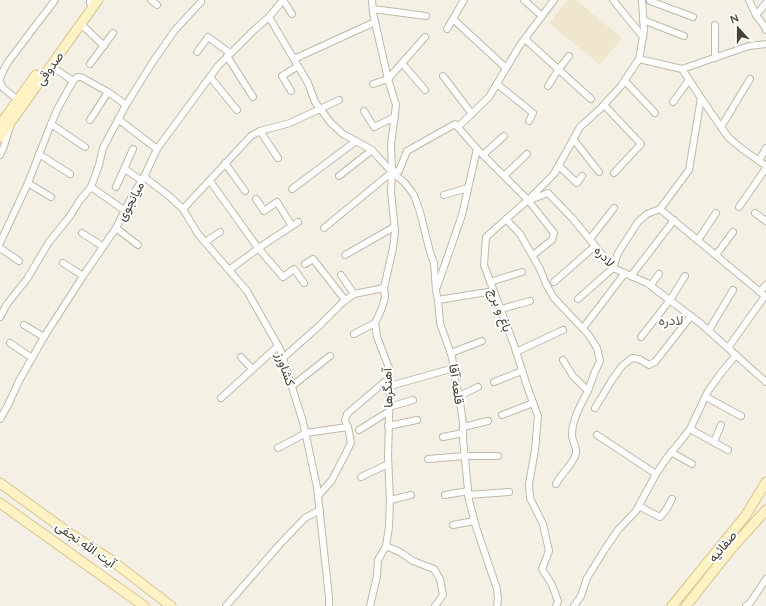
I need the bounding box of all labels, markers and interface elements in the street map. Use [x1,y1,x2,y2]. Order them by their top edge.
north arrow [718,8,758,48]
text: N [728,11,741,27]
street label: صدوقی [31,48,68,89]
street label: میانجوی [113,178,148,224]
street label: لادره [591,242,619,271]
street label: باغ و برج [484,286,516,335]
district label: لادره [659,311,683,329]
street label: کشاورز [272,349,299,389]
street label: قلعه آقا [446,363,468,405]
street label: آهنگرها [378,367,397,408]
street label: آیت الله نجفی [52,517,120,572]
street label: صفائیه [704,527,740,565]

